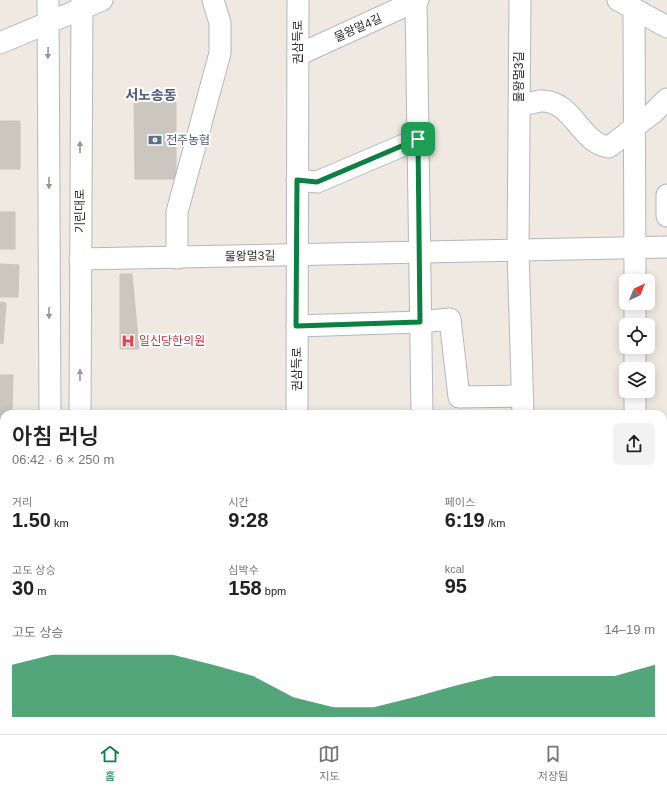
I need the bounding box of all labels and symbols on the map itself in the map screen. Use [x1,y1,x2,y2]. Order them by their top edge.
street label: 물왕멀4길 [332,11,384,45]
street label: 권삼득로 [291,20,305,64]
one-way arrow [45,47,51,60]
street label: 물왕멀3길 [512,52,526,102]
district label: 서노송동 [125,87,177,103]
pin [401,122,435,156]
bank icon: 전주농협 [147,132,163,148]
place label: 전주농협 [166,133,210,147]
one-way arrow [77,140,83,153]
one-way arrow [46,177,52,190]
street label: 기린대로 [73,189,87,233]
street label: 물왕멀3길 [224,249,276,263]
north arrow [619,274,655,310]
one-way arrow [46,307,52,320]
hospital icon: 일신당한의원 [120,333,136,349]
place label: 일신당한의원 [139,334,205,348]
street label: 권삼득로 [290,347,304,391]
one-way arrow [77,368,83,381]

